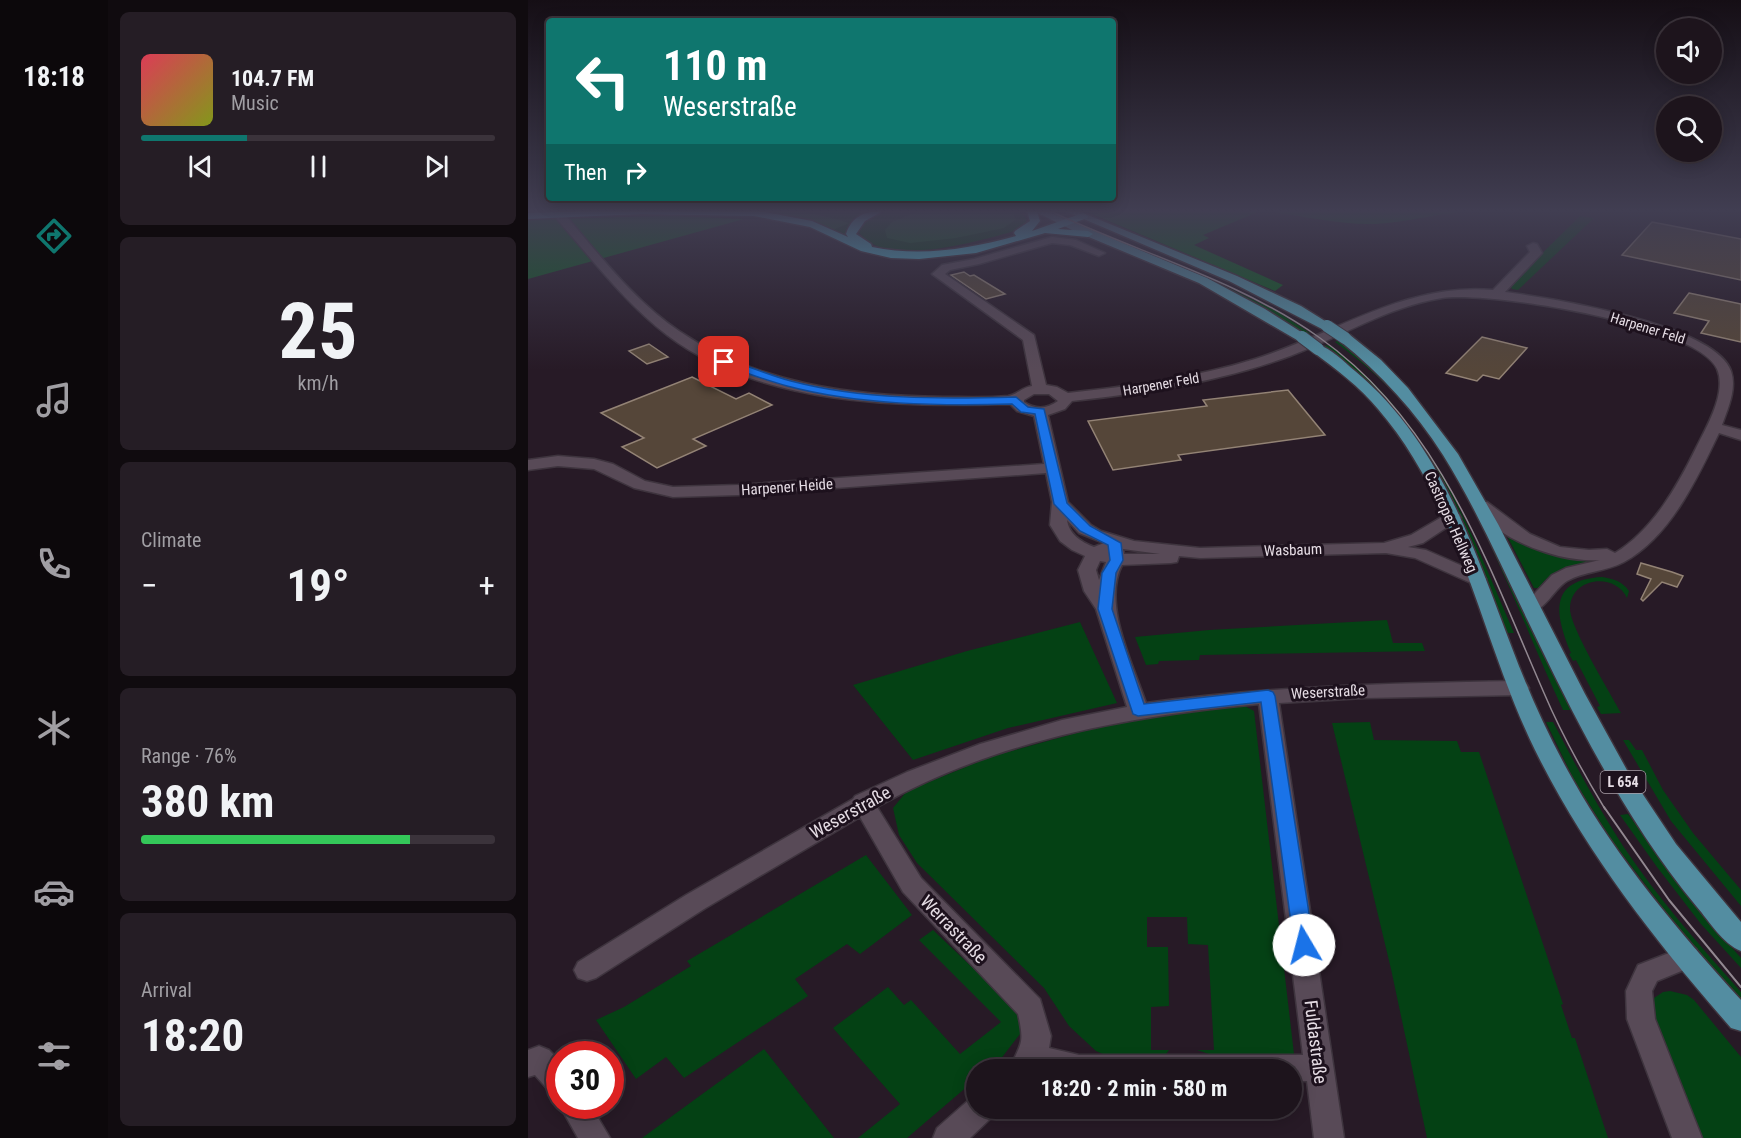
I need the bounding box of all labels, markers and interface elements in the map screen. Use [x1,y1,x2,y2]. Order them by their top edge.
map controls [1656,18,1722,162]
button: sound [1656,18,1722,84]
text: 110 m [663,41,768,90]
icon: left [564,42,642,120]
text: 18:18 [23,61,85,93]
text: 104.7 FM [231,66,314,91]
text: Music [231,91,279,115]
text: Weserstraße [663,91,797,123]
button: search [1656,96,1722,162]
icon: previous [184,150,217,183]
icon: pause [302,150,335,183]
icon: next [420,150,453,183]
icon: right [619,156,652,189]
text: Then [564,160,607,185]
icon: directions [33,215,75,257]
text: 25 [279,286,357,377]
street label: Harpener Feld [1609,309,1687,347]
pin [698,336,749,387]
icon: arrive [707,345,740,378]
street label: Harpener Feld [1122,369,1200,399]
text: km/h [297,371,339,395]
icon: music [33,379,75,421]
street label: Castroper Hellweg [1421,469,1481,575]
street label: Harpener Heide [740,475,834,499]
text: Climate [141,528,201,552]
street label: Wasbaum [1264,540,1322,560]
icon: phone [33,543,75,585]
text: 19° [287,559,350,612]
text: − [141,566,158,605]
text: + [479,566,495,605]
street label: Weserstraße [1290,681,1366,703]
icon: climate [33,707,75,749]
text: Range · 76% [141,744,237,768]
road number: L 654 [1600,771,1646,793]
text: 380 km [141,775,274,828]
street label: Weserstraße [806,781,894,843]
icon: car [33,871,75,913]
street label: Werrastraße [916,891,992,967]
position arrow [1272,913,1336,977]
text: Arrival [141,978,192,1002]
street label: Fuldastraße [1300,999,1332,1085]
text: 18:20 [141,1009,244,1062]
icon: filters [33,1035,75,1077]
speed limit sign: 30 [546,1041,624,1119]
text: 18:20 · 2 min · 580 m [1041,1076,1227,1101]

